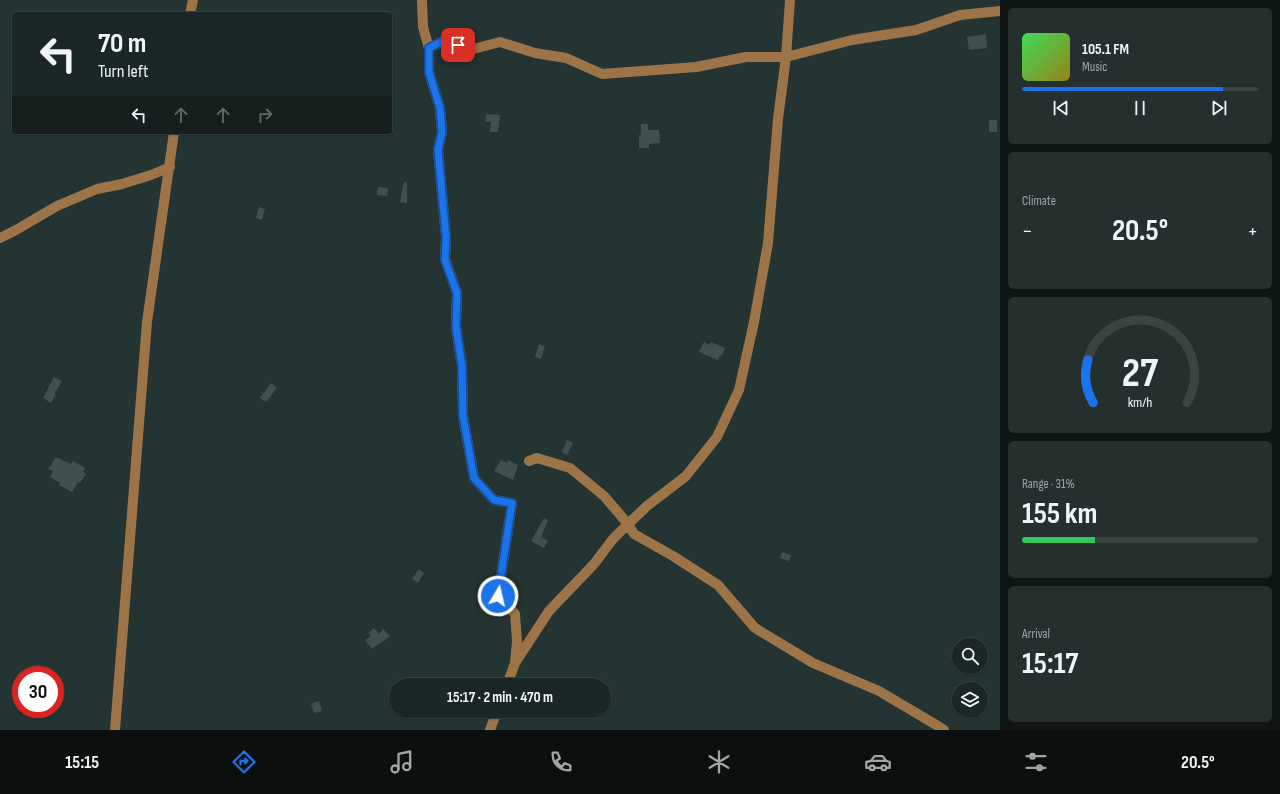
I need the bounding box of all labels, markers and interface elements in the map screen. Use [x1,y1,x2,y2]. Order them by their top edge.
text: 70 m [98,27,146,60]
icon: left [32,28,84,80]
pin [441,28,475,62]
icon: arrive [447,34,469,56]
text: 105.1 FM [1082,40,1129,59]
text: Music [1082,59,1107,75]
text: Turn left [98,61,149,82]
icon: previous [1050,97,1072,119]
icon: pause [1129,97,1151,119]
icon: next [1208,97,1230,119]
icon: left [128,104,150,126]
icon: ahead [170,104,192,126]
icon: ahead [212,104,234,126]
icon: right [254,104,276,126]
text: Climate [1022,193,1056,209]
text: 20.5° [1112,213,1168,249]
text: − [1022,218,1033,245]
text: + [1247,218,1258,245]
text: 27 [1122,349,1159,398]
text: km/h [1128,394,1152,411]
text: Range · 31% [1022,476,1075,492]
text: 155 km [1022,496,1097,532]
position arrow [477,575,519,617]
text: Arrival [1022,626,1050,642]
map controls [952,638,988,718]
button: search [952,638,988,674]
text: 15:17 [1022,646,1078,682]
speed limit sign: 30 [12,666,64,718]
button: layers [952,682,988,718]
text: 15:17 · 2 min · 470 m [447,688,553,707]
icon: directions [230,748,258,776]
icon: music [388,748,416,776]
icon: phone [547,748,575,776]
icon: climate [705,748,733,776]
icon: car [864,748,892,776]
icon: filters [1022,748,1050,776]
text: 15:15 [65,752,99,773]
text: 20.5° [1181,752,1215,773]

